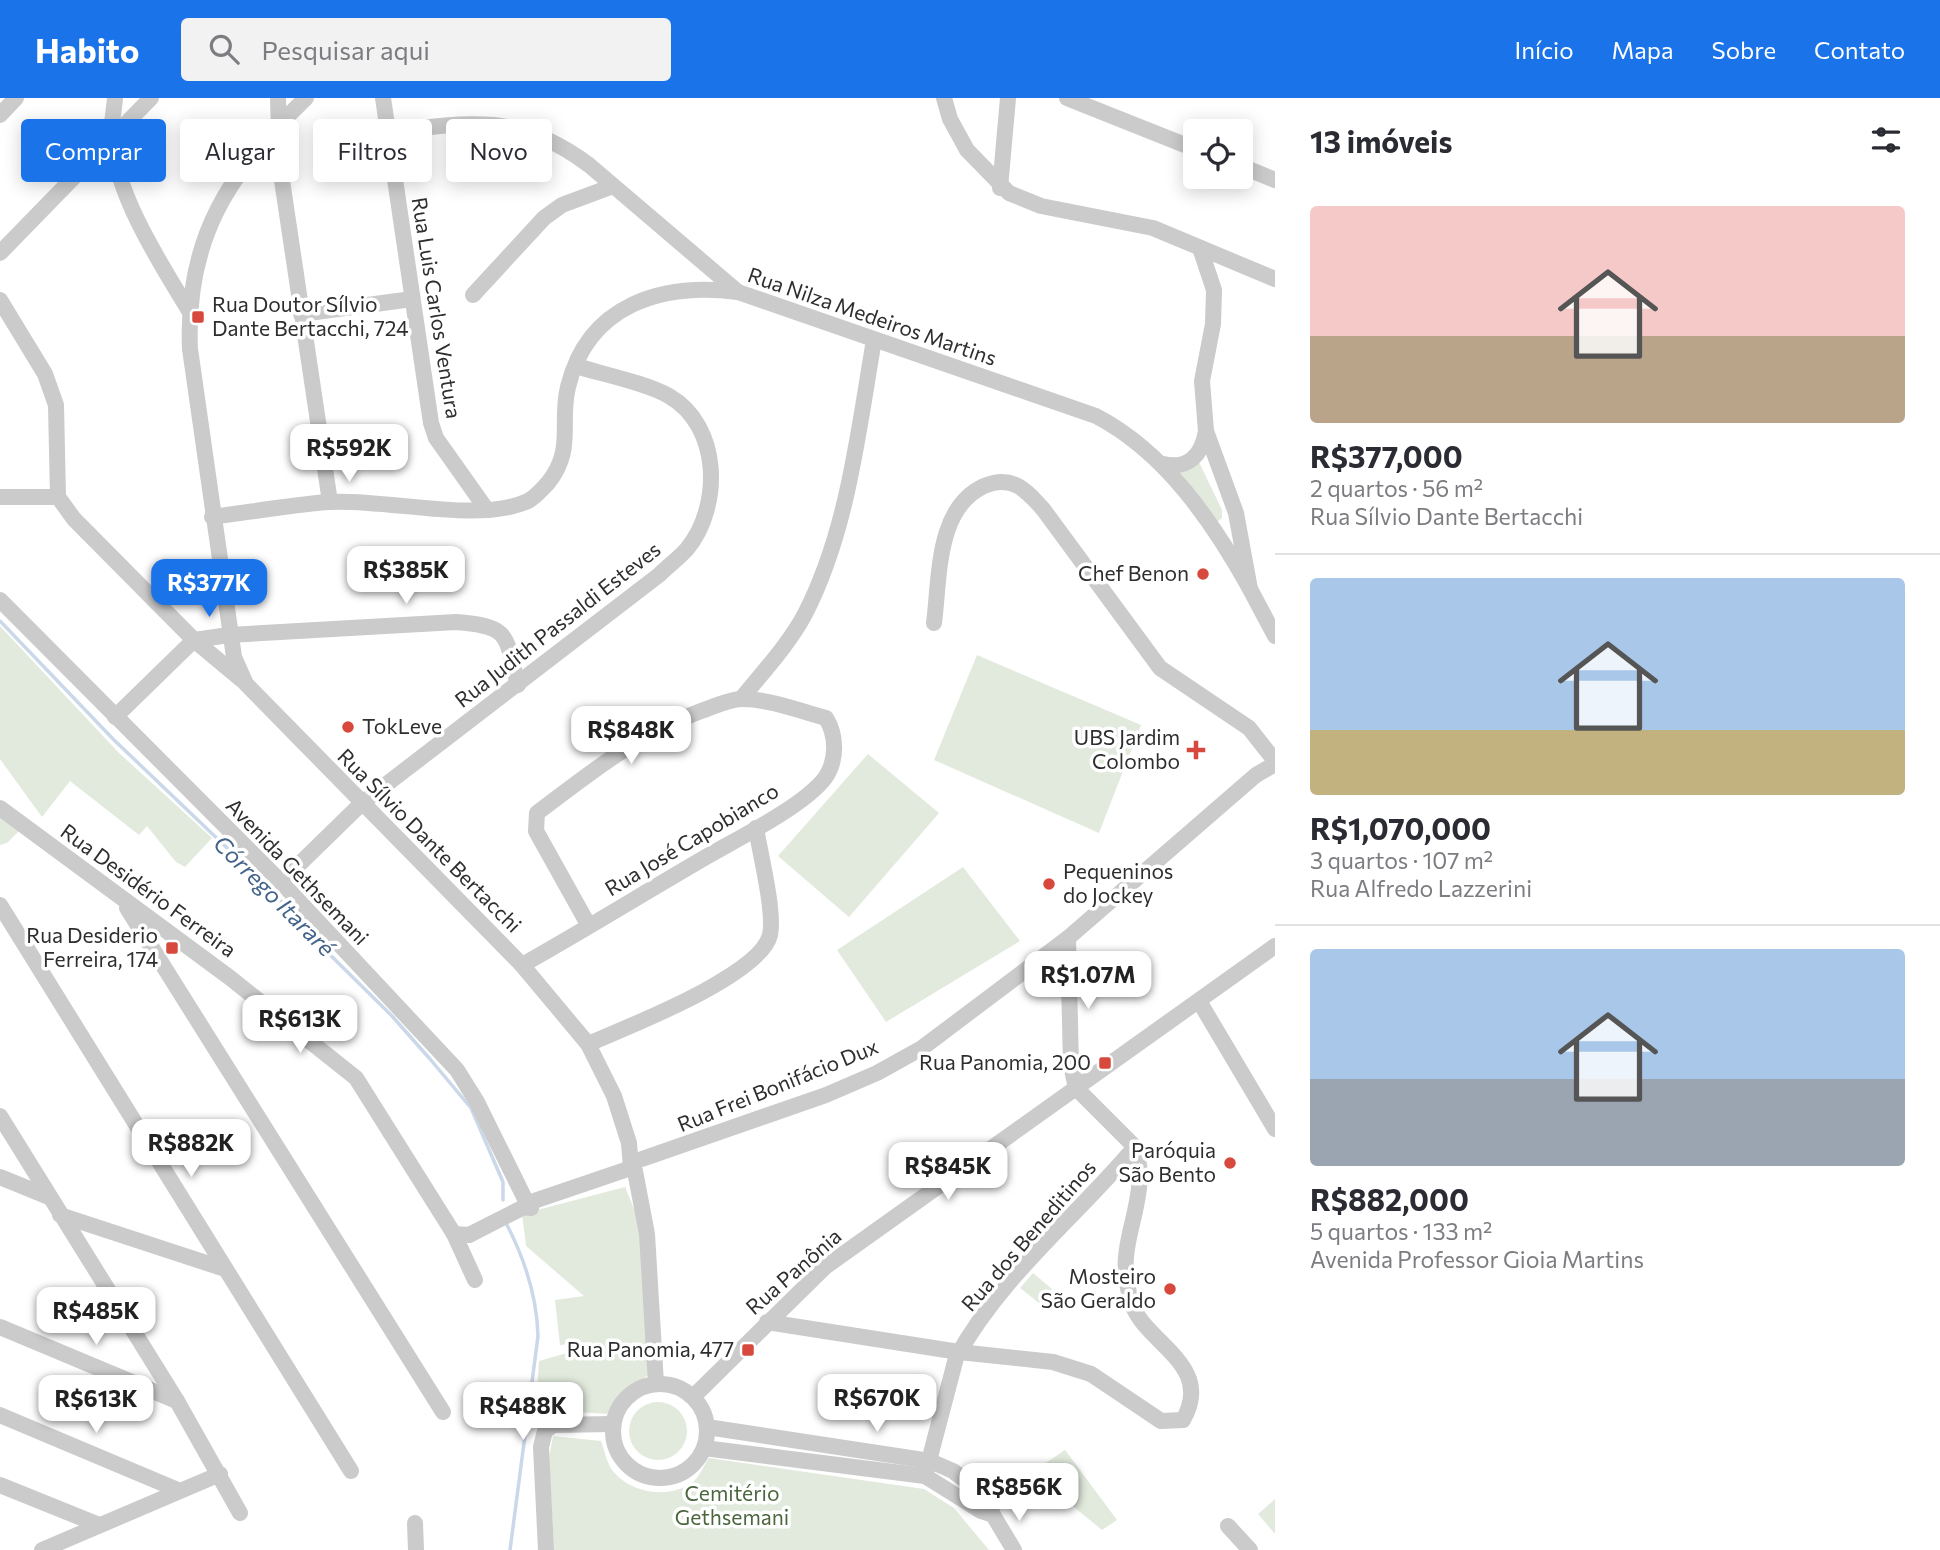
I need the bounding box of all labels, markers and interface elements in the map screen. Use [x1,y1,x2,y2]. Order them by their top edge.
search box [181,18,671,81]
text: Habito [35,29,139,70]
icon: search [205,30,243,68]
text: Pesquisar aqui [261,34,430,65]
text: Início [1515,35,1574,64]
text: Mapa [1612,35,1674,64]
text: Sobre [1712,35,1776,64]
text: Contato [1814,35,1905,64]
chip: Comprar [21,119,166,182]
chip: Alugar [180,119,299,182]
chip: Filtros [313,119,432,182]
chip: Novo [446,119,552,182]
map controls [1183,119,1253,189]
button: locate [1183,119,1253,189]
icon: filters [1867,121,1905,159]
text: 13 imóveis [1310,122,1452,159]
street label: Rua Luis Carlos Ventura [408,195,467,420]
icon: home [1545,251,1671,377]
street label: Rua Nilza Medeiros Martins [745,261,1000,370]
place label: Rua Doutor Sílvio Dante Bertacchi, 724 [212,291,409,340]
marker: Rua Doutor Sílvio Dante Bertacchi, 724 [190,309,206,325]
pin: R$592K [292,424,406,484]
text: R$592K [306,433,392,461]
text: R$377,000 [1310,437,1463,474]
text: 2 quartos · 56 m² [1310,474,1483,502]
text: Rua Sílvio Dante Bertacchi [1310,502,1583,530]
street label: Rua Judith Passaldi Esteves [449,536,665,712]
pin: R$385K [349,546,463,606]
text: R$385K [363,555,449,583]
pin: R$377K [152,560,266,619]
place label: Chef Benon [1078,560,1189,585]
marker: Chef Benon [1195,566,1211,582]
text: R$377K [167,568,251,596]
icon: home [1545,623,1671,749]
pin: R$848K [574,706,688,766]
place label: TokLeve [362,713,442,738]
text: R$848K [587,715,675,743]
marker: TokLeve [340,719,356,735]
place label: UBS Jardim Colombo [1074,724,1180,773]
marker: UBS Jardim Colombo [1186,740,1206,760]
street label: Rua Sílvio Dante Bertacchi [333,743,527,937]
street label: Rua José Capobianco [600,777,782,900]
street label: Avenida Gethsemani [222,792,374,949]
text: R$1,070,000 [1310,809,1491,846]
street label: Rua Desidério Ferreira [56,818,241,962]
water label: Córrego Itararé [208,829,342,962]
text: 3 quartos · 107 m² [1310,846,1493,874]
place label: Pequeninos do Jockey [1063,858,1173,907]
text: Rua Alfredo Lazzerini [1310,874,1532,902]
marker: Pequeninos do Jockey [1041,876,1057,892]
place label: Rua Desiderio Ferreira, 174 [26,922,158,971]
marker: Rua Desiderio Ferreira, 174 [164,940,180,956]
pin: R$1.07M [1023,951,1153,1011]
text: R$1.07M [1040,960,1136,988]
icon: home [1545,994,1671,1120]
pin: R$613K [243,996,357,1055]
text: R$613K [258,1004,342,1032]
street label: Rua Frei Bonifácio Dux [673,1033,881,1136]
place label: Rua Panomia, 200 [919,1049,1091,1074]
marker: Rua Panomia, 200 [1097,1055,1113,1071]
pin: R$882K [134,1119,248,1179]
text: R$882K [148,1128,234,1156]
place label: Paróquia São Bento [1119,1137,1216,1186]
pin: R$845K [891,1142,1005,1202]
text: R$845K [905,1151,991,1179]
street label: Rua dos Beneditinos [955,1154,1100,1316]
marker: Paróquia São Bento [1222,1155,1238,1171]
text: R$882,000 [1310,1180,1469,1217]
text: 5 quartos · 133 m² [1310,1217,1492,1245]
street label: Rua Panônia [740,1223,846,1319]
text: Avenida Professor Gioia Martins [1310,1245,1644,1273]
place label: Mosteiro São Geraldo [1041,1263,1156,1312]
marker: Mosteiro São Geraldo [1162,1281,1178,1297]
pin: R$485K [39,1288,153,1347]
text: R$485K [53,1296,139,1324]
place label: Rua Panomia, 477 [567,1336,734,1361]
marker: Rua Panomia, 477 [740,1342,756,1358]
pin: R$670K [820,1374,934,1434]
pin: R$613K [39,1376,153,1435]
pin: R$488K [466,1382,580,1442]
text: R$670K [834,1383,920,1411]
text: R$613K [54,1384,138,1412]
text: R$488K [479,1391,567,1419]
pin: R$856K [962,1464,1076,1523]
text: R$856K [975,1472,1063,1500]
park label: Cemitério Gethsemani [675,1480,789,1529]

